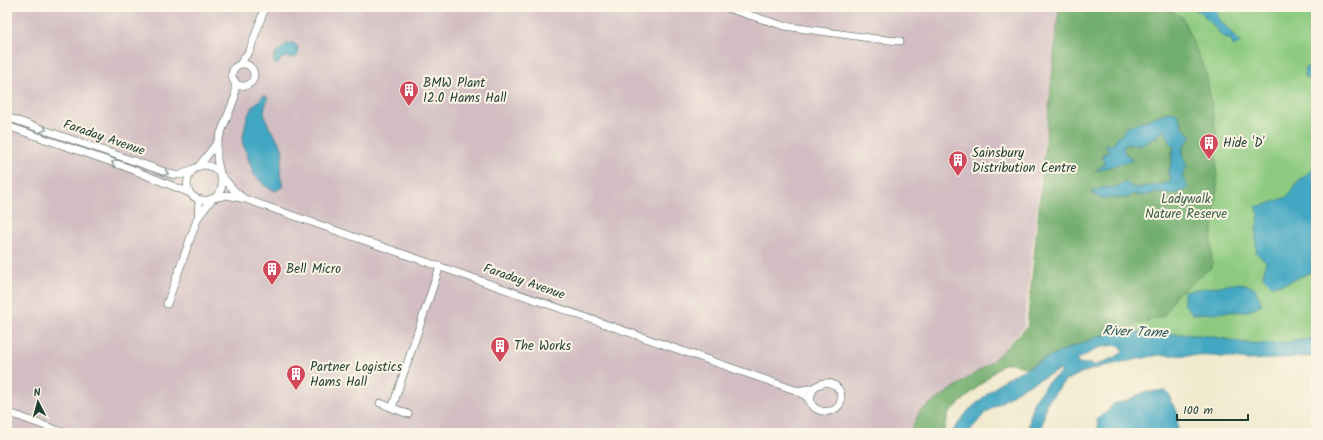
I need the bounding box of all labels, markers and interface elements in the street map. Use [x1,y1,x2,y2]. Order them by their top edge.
place label: BMW Plant 12.0 Hams Hall [423,73,507,109]
building icon: BMW Plant 12.0 Hams Hall [398,79,420,107]
street label: Faraday Avenue [60,114,148,162]
one-way arrow [40,125,47,133]
building icon: Hide 'D' [1198,132,1220,160]
place label: Hide 'D' [1223,133,1265,154]
place label: Sainsbury Distribution Centre [972,143,1077,179]
building icon: Sainsbury Distribution Centre [947,149,969,177]
one-way arrow [111,159,118,168]
one-way arrow [163,168,170,177]
park label: Ladywalk Nature Reserve [1145,189,1227,225]
building icon: Bell Micro [261,258,283,286]
street label: Faraday Avenue [480,258,568,306]
place label: Bell Micro [286,259,341,280]
water label: River Tame [1102,320,1170,344]
building icon: The Works [489,335,511,363]
place label: The Works [514,336,571,357]
place label: Partner Logistics Hams Hall [310,357,402,393]
building icon: Partner Logistics Hams Hall [285,363,307,391]
north arrow [18,382,58,422]
text: N [33,384,42,402]
scale bar [1177,396,1248,422]
text: 100 m [1183,401,1214,420]

